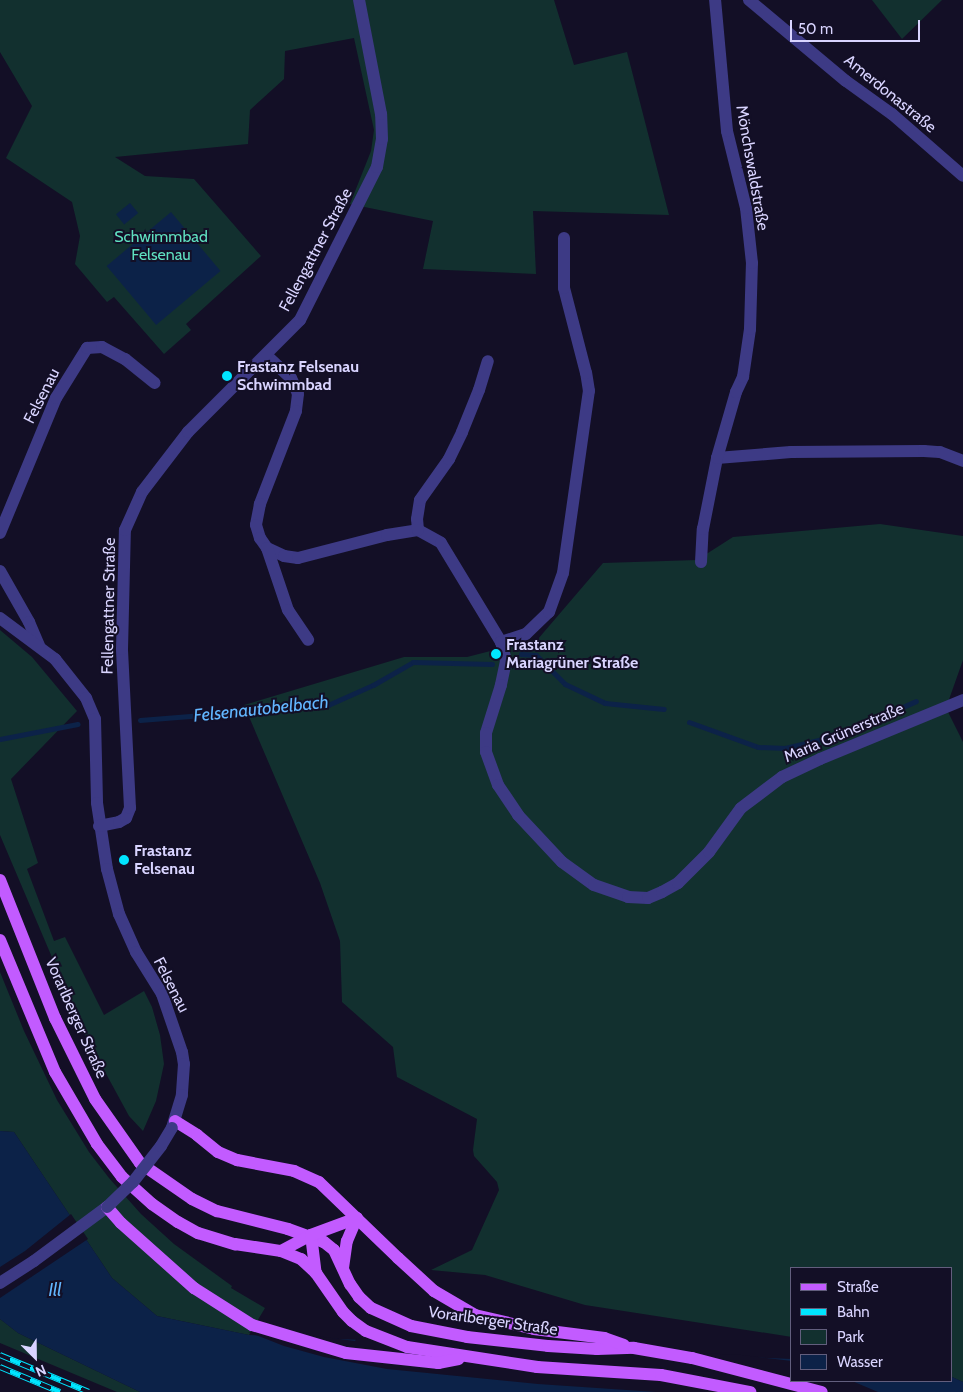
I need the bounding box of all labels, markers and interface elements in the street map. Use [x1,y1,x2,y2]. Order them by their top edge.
scale bar [793,10,923,42]
text: 50 m [798,20,833,38]
street label: Amerdonastraße [840,51,940,137]
street label: Mönchswaldstraße [732,104,772,232]
street label: Fellengattner Straße [275,185,357,315]
park label: Schwimmbad Felsenau [114,227,208,265]
place label: Frastanz Felsenau Schwimmbad [237,357,359,395]
street label: Felsenau [20,365,64,427]
marker: Frastanz Felsenau Schwimmbad [221,370,233,382]
street label: Fellengattner Straße [98,537,120,675]
place label: Frastanz Mariagrüner Straße [506,635,638,673]
marker: Frastanz Mariagrüner Straße [490,648,502,660]
water label: Felsenautobelbach [192,691,330,727]
street label: Maria Grünerstraße [781,699,907,767]
place label: Frastanz Felsenau [134,841,195,879]
marker: Frastanz Felsenau [118,854,130,866]
street label: Felsenau [149,954,193,1016]
street label: Vorarlberger Straße [41,955,111,1081]
legend [790,1267,953,1382]
text: Straße [837,1278,879,1296]
water label: Ill [49,1279,61,1301]
street label: Vorarlberger Straße [427,1302,559,1340]
text: Bahn [837,1303,870,1321]
text: Park [837,1328,864,1346]
north arrow [10,1332,60,1382]
text: Wasser [837,1353,883,1371]
text: N [33,1361,49,1381]

